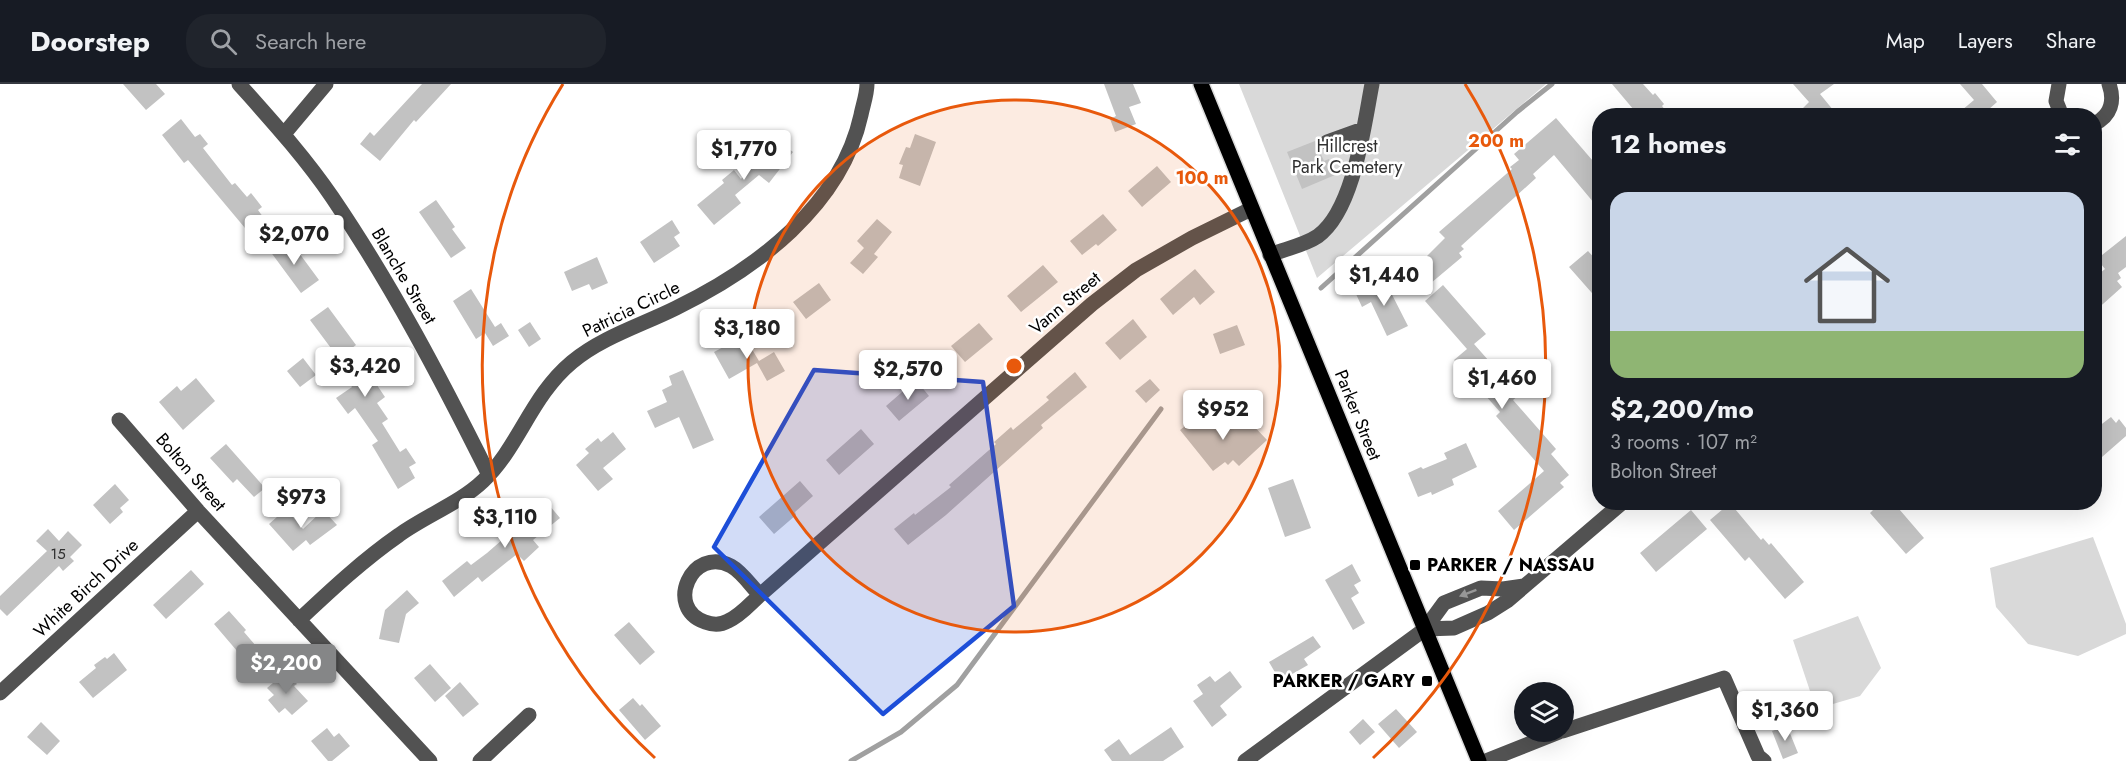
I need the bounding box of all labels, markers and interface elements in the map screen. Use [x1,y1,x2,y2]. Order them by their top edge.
search box [186,14,606,68]
text: Doorstep [30,21,150,62]
icon: search [207,25,240,58]
text: Search here [255,25,366,57]
text: Map [1886,26,1925,56]
text: Layers [1958,26,2013,56]
text: Share [2046,26,2096,56]
text: 12 homes [1610,125,1726,163]
text: 200 m [1468,128,1524,154]
icon: filters [2051,128,2084,161]
pin: $1,770 [695,130,793,181]
park label: Hillcrest Park Cemetery [1292,133,1402,180]
text: $1,770 [711,135,777,164]
text: 100 m [1175,165,1229,191]
pin: $2,070 [245,215,343,266]
text: $2,070 [259,220,329,249]
street label: Blanche Street [365,223,443,330]
icon: home [1793,231,1901,339]
pin: $1,440 [1335,256,1433,307]
text: $1,440 [1349,261,1419,290]
street label: Vann Street [1024,265,1107,341]
street label: Patricia Circle [578,274,684,344]
pin: $3,180 [698,309,796,360]
text: $3,180 [714,314,781,343]
pin: $3,420 [316,347,414,398]
pin: $2,570 [859,350,957,401]
text: $3,420 [329,352,401,381]
text: $2,570 [873,355,943,384]
centre of rings [1004,356,1024,376]
pin: $1,460 [1453,359,1551,410]
text: $1,460 [1467,364,1537,393]
street label: Parker Street [1328,366,1388,465]
pin: $952 [1187,390,1259,441]
text: $2,200/mo [1610,390,1754,428]
text: $952 [1197,395,1249,424]
street label: Bolton Street [150,427,233,517]
text: 3 rooms · 107 m² [1610,428,1757,457]
text: Bolton Street [1610,457,1717,486]
pin: $973 [265,478,337,529]
text: $973 [276,483,326,512]
pin: $3,110 [456,498,554,549]
text: $3,110 [473,503,537,532]
street label: White Birch Drive [28,532,144,644]
house number: 15 [50,543,66,565]
place label: PARKER / NASSAU [1427,552,1595,578]
marker: PARKER / NASSAU [1408,558,1422,572]
one-way arrow [1458,589,1476,599]
pin: $2,200 [237,644,335,695]
text: $2,200 [250,649,322,678]
place label: PARKER / GARY [1272,668,1415,694]
marker: PARKER / GARY [1420,674,1434,688]
map controls [1514,682,1574,742]
button: layers [1514,682,1574,742]
pin: $1,360 [1736,691,1834,742]
text: $1,360 [1751,696,1819,725]

